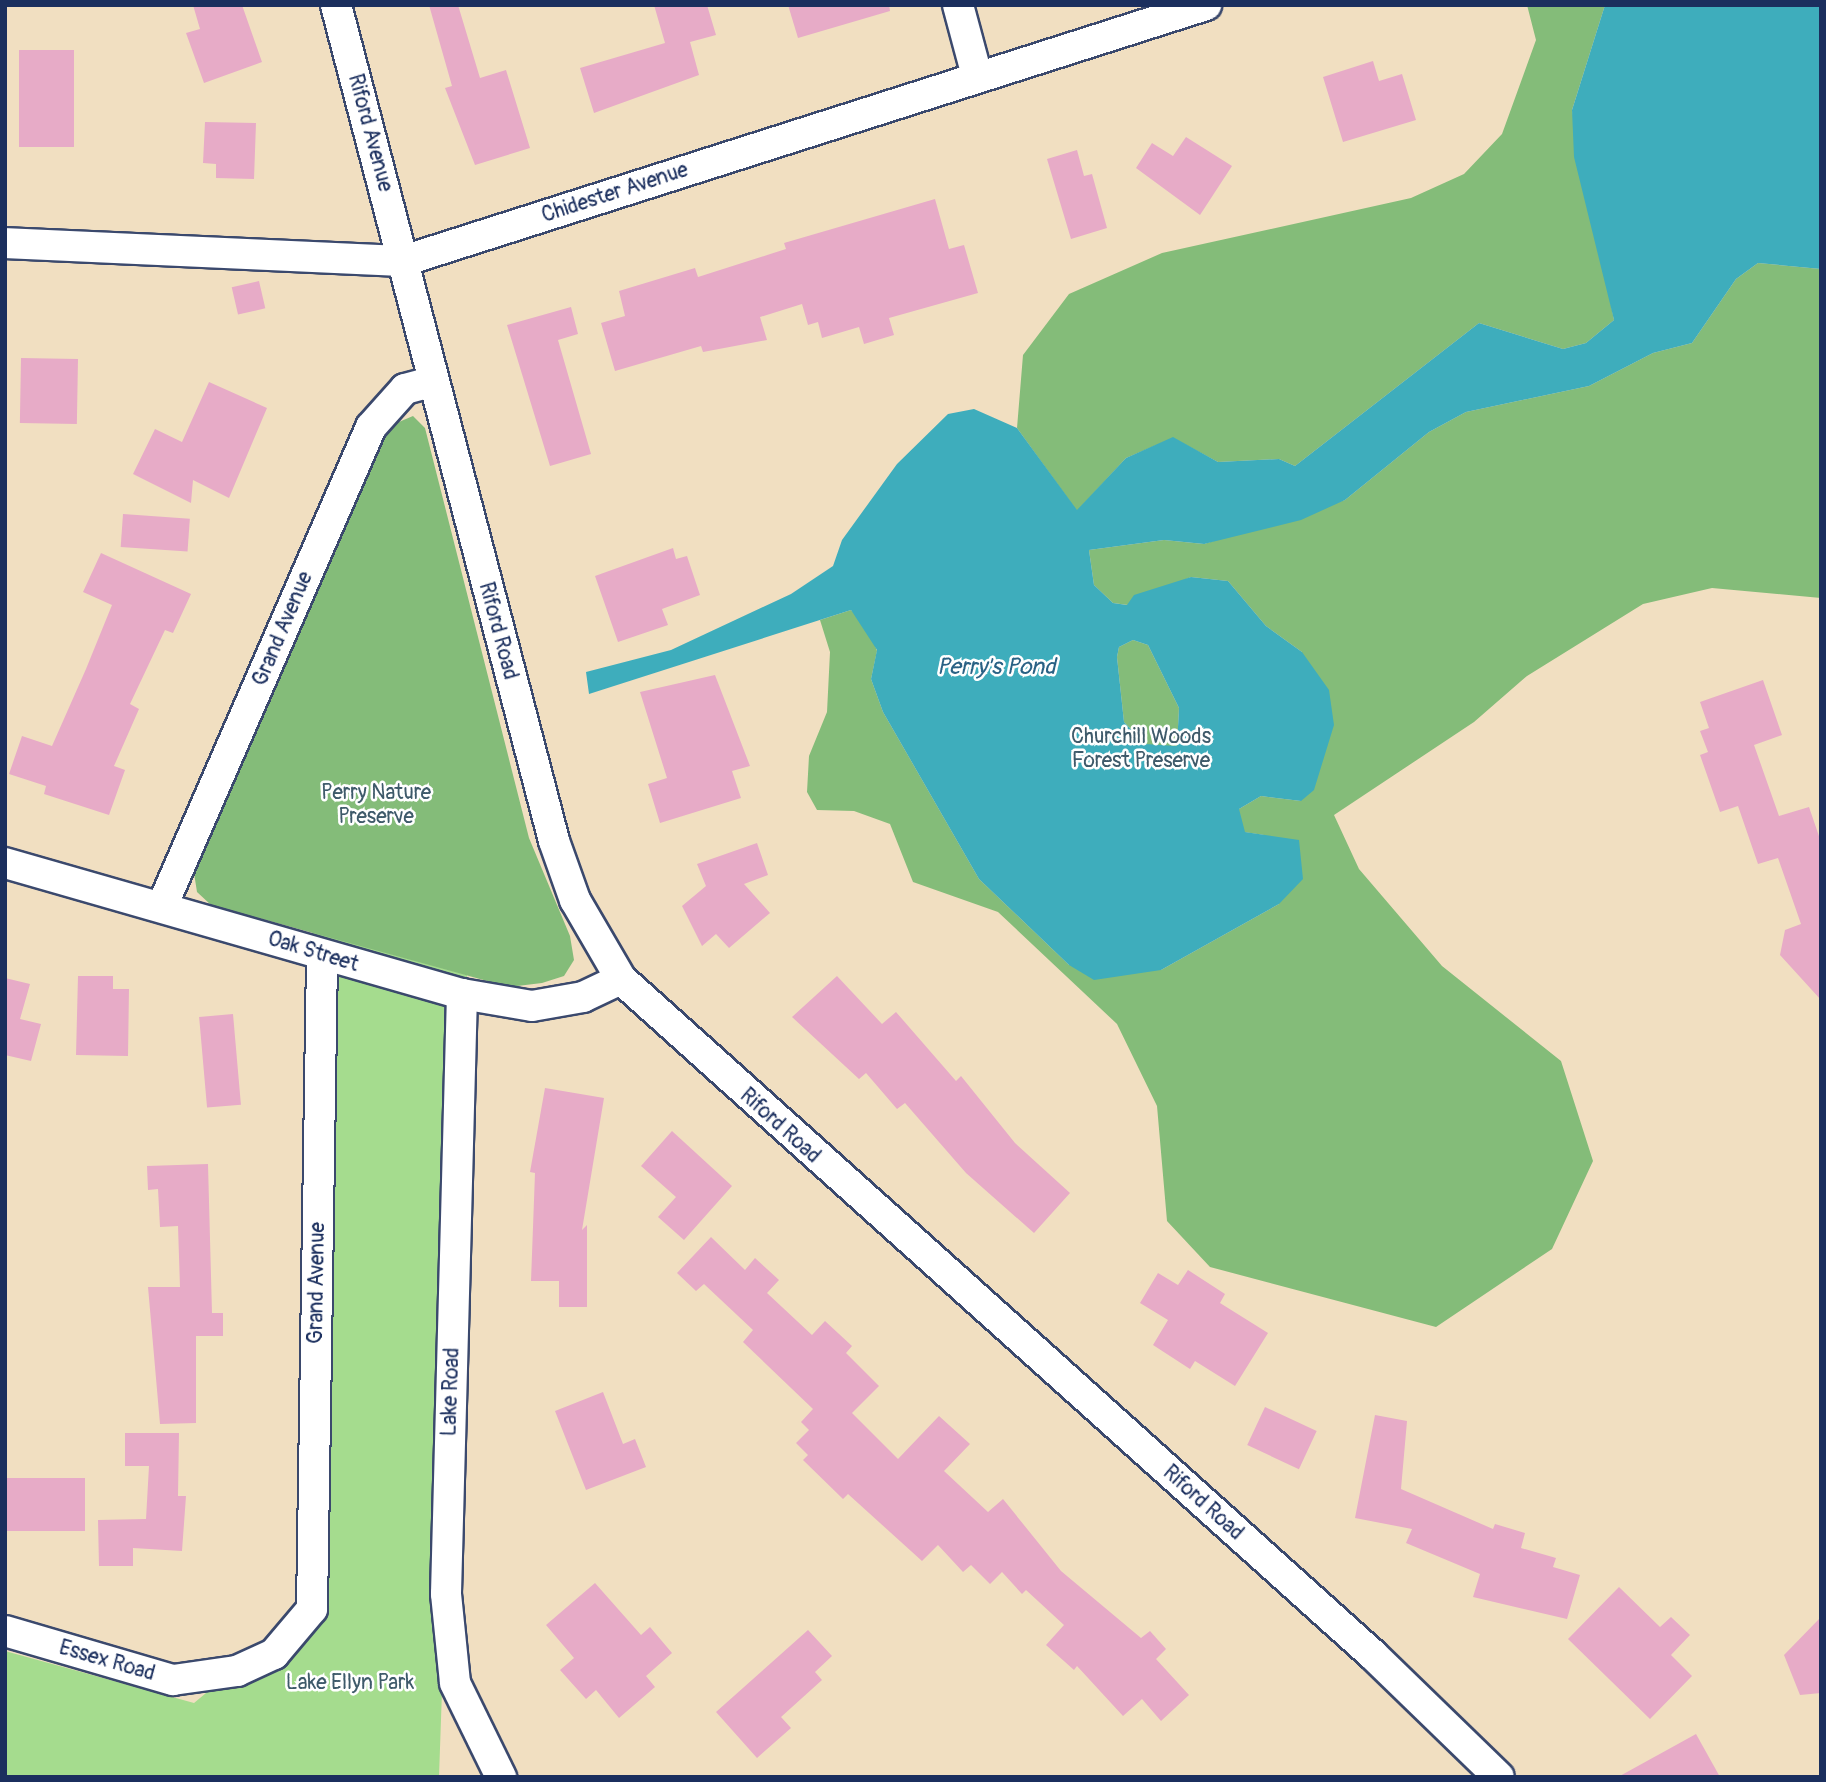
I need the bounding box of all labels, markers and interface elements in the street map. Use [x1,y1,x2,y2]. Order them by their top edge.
street label: Riford Avenue [342,71,398,195]
street label: Chidester Avenue [539,157,691,229]
street label: Grand Avenue [248,568,318,690]
street label: Riford Road [473,580,523,682]
water label: Perry's Pond [937,653,1055,681]
park label: Churchill Woods Forest Preserve [1071,724,1211,774]
park label: Perry Nature Preserve [321,780,431,830]
street label: Oak Street [265,926,361,978]
street label: Riford Road [734,1083,826,1169]
street label: Grand Avenue [303,1222,331,1344]
street label: Lake Road [437,1347,465,1437]
street label: Riford Road [1157,1460,1249,1546]
street label: Essex Road [56,1635,158,1687]
park label: Lake Ellyn Park [286,1670,414,1696]

